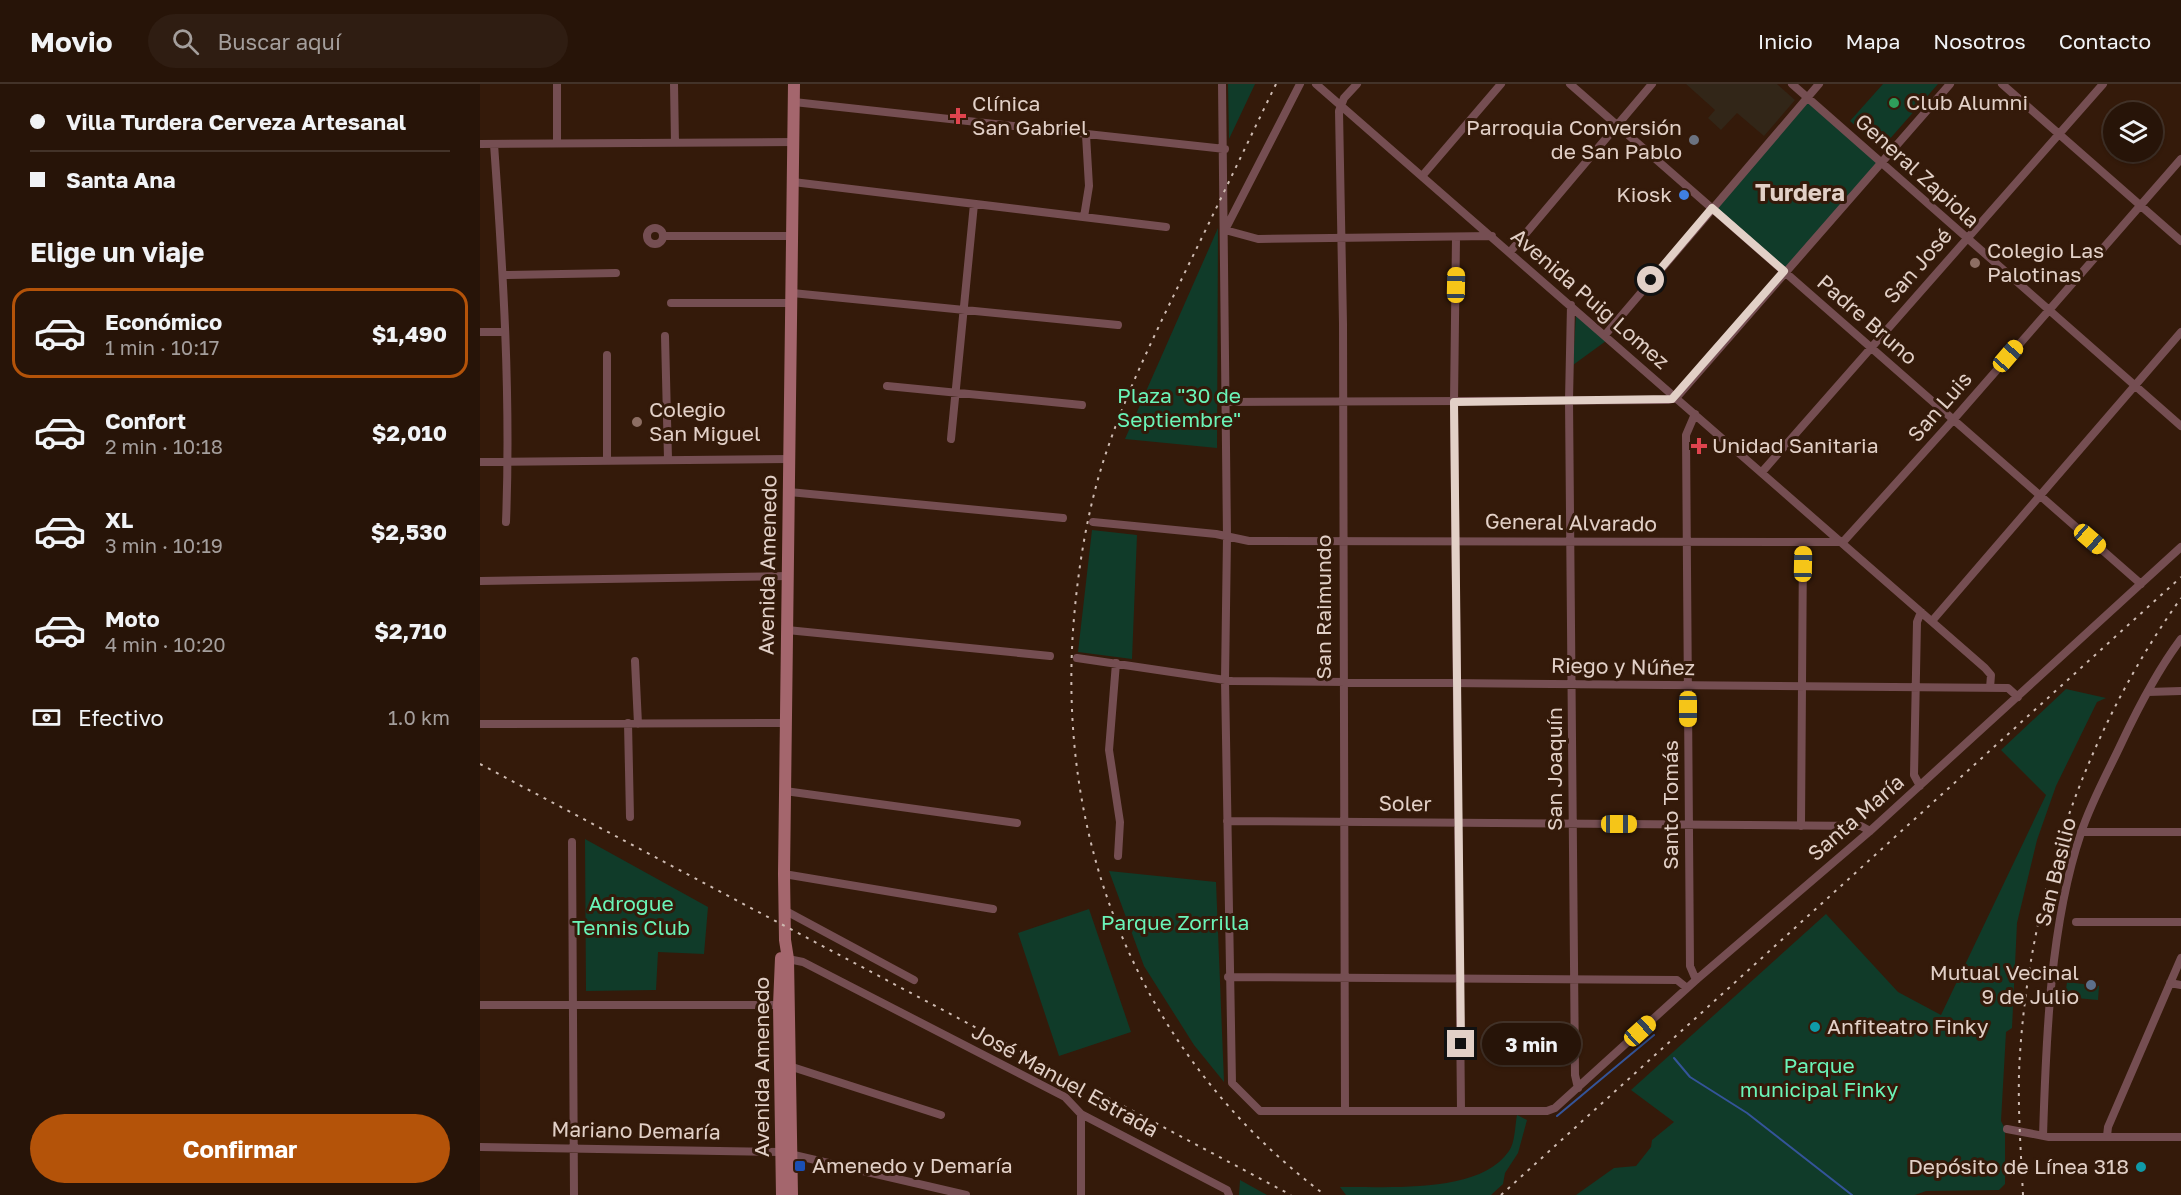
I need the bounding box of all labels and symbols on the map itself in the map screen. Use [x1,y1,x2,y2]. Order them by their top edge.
place label: Club Alumni [1906,89,2028,115]
place label: Clínica San Gabriel [972,90,1088,140]
marker: Club Alumni [1887,96,1901,110]
marker: Clínica San Gabriel [949,107,967,125]
street label: General Zapiola [1850,108,1985,233]
place label: Parroquia Conversión de San Pablo [1466,114,1682,164]
marker: Parroquia Conversión de San Pablo [1687,133,1701,147]
district label: Turdera [1755,177,1845,206]
place label: Kiosk [1616,181,1672,207]
marker: Kiosk [1677,188,1691,202]
street label: San José [1878,222,1957,308]
street label: Avenida Puig Lomez [1506,223,1675,374]
place label: Colegio Las Palotinas [1987,237,2104,287]
marker: Colegio Las Palotinas [1968,256,1982,270]
route start [1637,266,1664,293]
car [1447,267,1465,303]
street label: Padre Bruno [1812,269,1923,370]
car [1989,337,2027,375]
street label: San Luis [1902,366,1977,447]
park label: Plaza "30 de Septiembre" [1117,382,1241,432]
place label: Colegio San Miguel [649,396,761,446]
marker: Colegio San Miguel [630,415,644,429]
place label: Unidad Sanitaria [1712,432,1879,458]
marker: Unidad Sanitaria [1690,437,1708,455]
street label: Avenida Amenedo [752,475,782,655]
street label: General Alvarado [1485,507,1657,537]
car [2071,520,2109,558]
street label: San Raimundo [1310,535,1336,679]
car [1794,546,1812,582]
street label: Riego y Núñez [1551,652,1695,680]
car [1679,691,1697,727]
street label: San Joaquín [1541,707,1567,831]
street label: Santo Tomás [1657,740,1683,870]
street label: Santa María [1802,768,1909,866]
street label: Soler [1378,790,1432,816]
car [1601,815,1637,833]
street label: San Basilio [2029,815,2081,929]
park label: Adrogue Tennis Club [572,890,690,940]
park label: Parque Zorrilla [1101,909,1249,935]
place label: Mutual Vecinal 9 de Julio [1930,959,2079,1009]
street label: Avenida Amenedo [748,977,774,1157]
marker: Mutual Vecinal 9 de Julio [2084,978,2098,992]
car [1621,1012,1659,1050]
place label: Anfiteatro Finky [1827,1013,1989,1039]
street label: José Manuel Estrada [968,1018,1163,1142]
marker: Anfiteatro Finky [1808,1020,1822,1034]
callout: 3 min [1482,1023,1581,1065]
route end [1447,1030,1474,1057]
park label: Parque municipal Finky [1740,1052,1899,1102]
street label: Mariano Demaría [551,1116,721,1144]
place label: Amenedo y Demaría [812,1152,1013,1178]
place label: Depósito de Línea 318 [1908,1153,2129,1179]
marker: Amenedo y Demaría [793,1159,807,1173]
marker: Depósito de Línea 318 [2134,1160,2148,1174]

